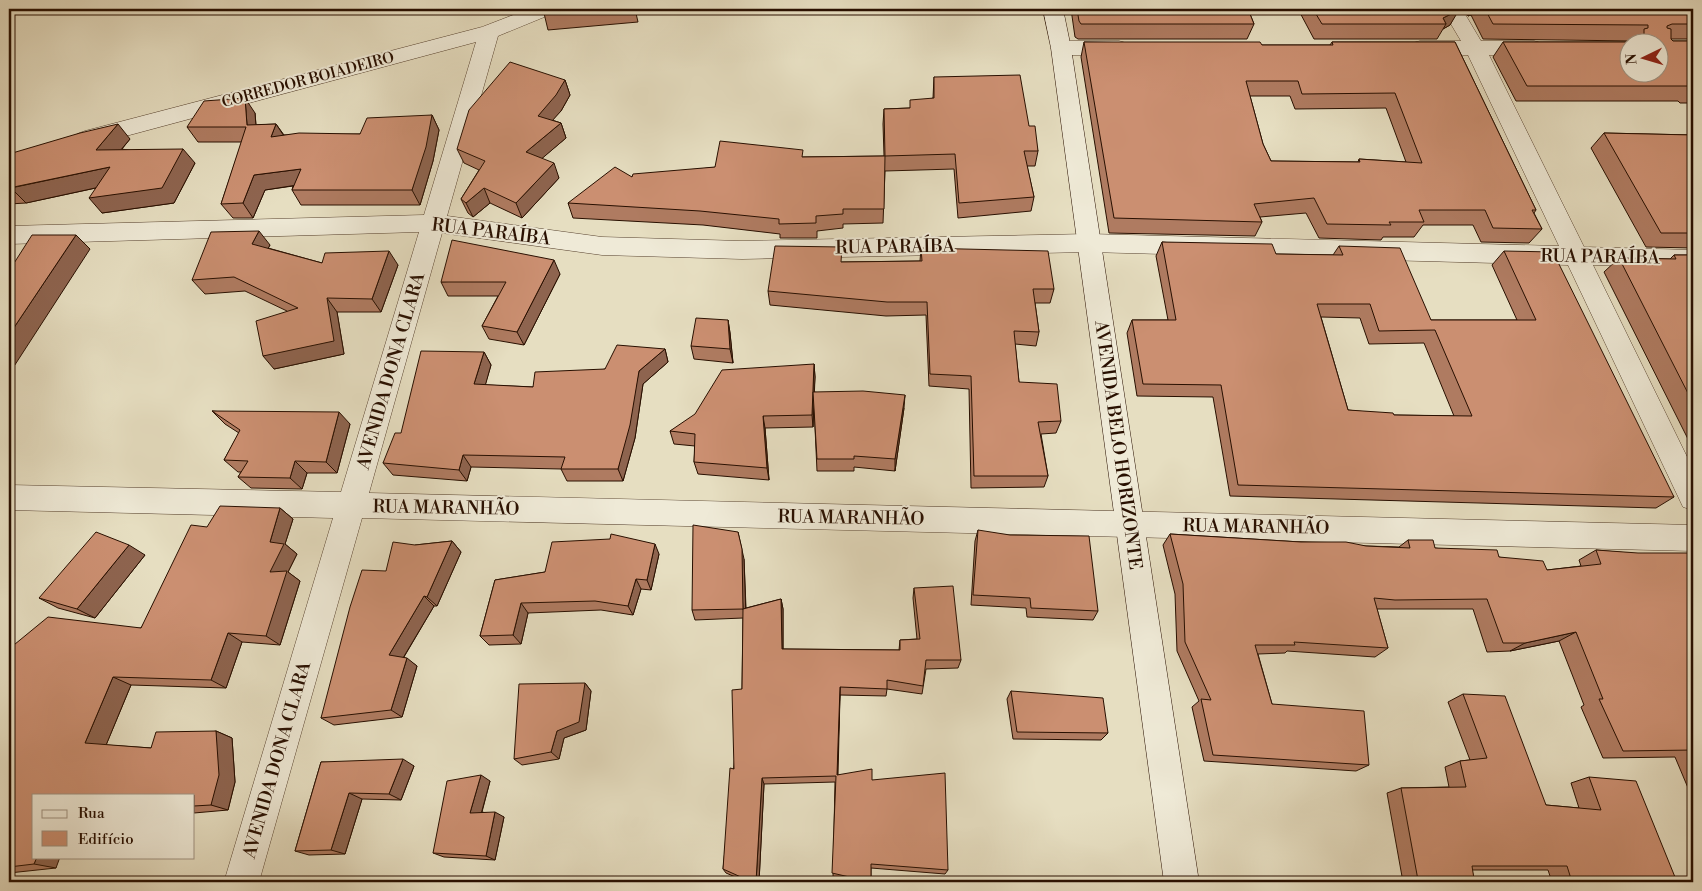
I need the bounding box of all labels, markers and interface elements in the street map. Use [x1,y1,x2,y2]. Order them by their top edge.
north arrow [1620,32,1670,82]
street label: CORREDOR BOIADEIRO [220,48,397,112]
text: N [1623,53,1641,65]
street label: RUA PARAÍBA [430,213,552,251]
street label: RUA PARAÍBA [835,234,956,260]
street label: RUA PARAÍBA [1540,244,1661,270]
street label: AVENIDA DONA CLARA [352,269,430,473]
street label: AVENIDA BELO HORIZONTE [1089,318,1147,571]
street label: RUA MARANHÃO [372,494,520,521]
street label: RUA MARANHÃO [777,504,925,531]
street label: RUA MARANHÃO [1182,513,1330,540]
street label: AVENIDA DONA CLARA [238,658,316,862]
legend [32,794,195,858]
text: Rua [78,804,105,823]
text: Edifício [78,830,134,849]

